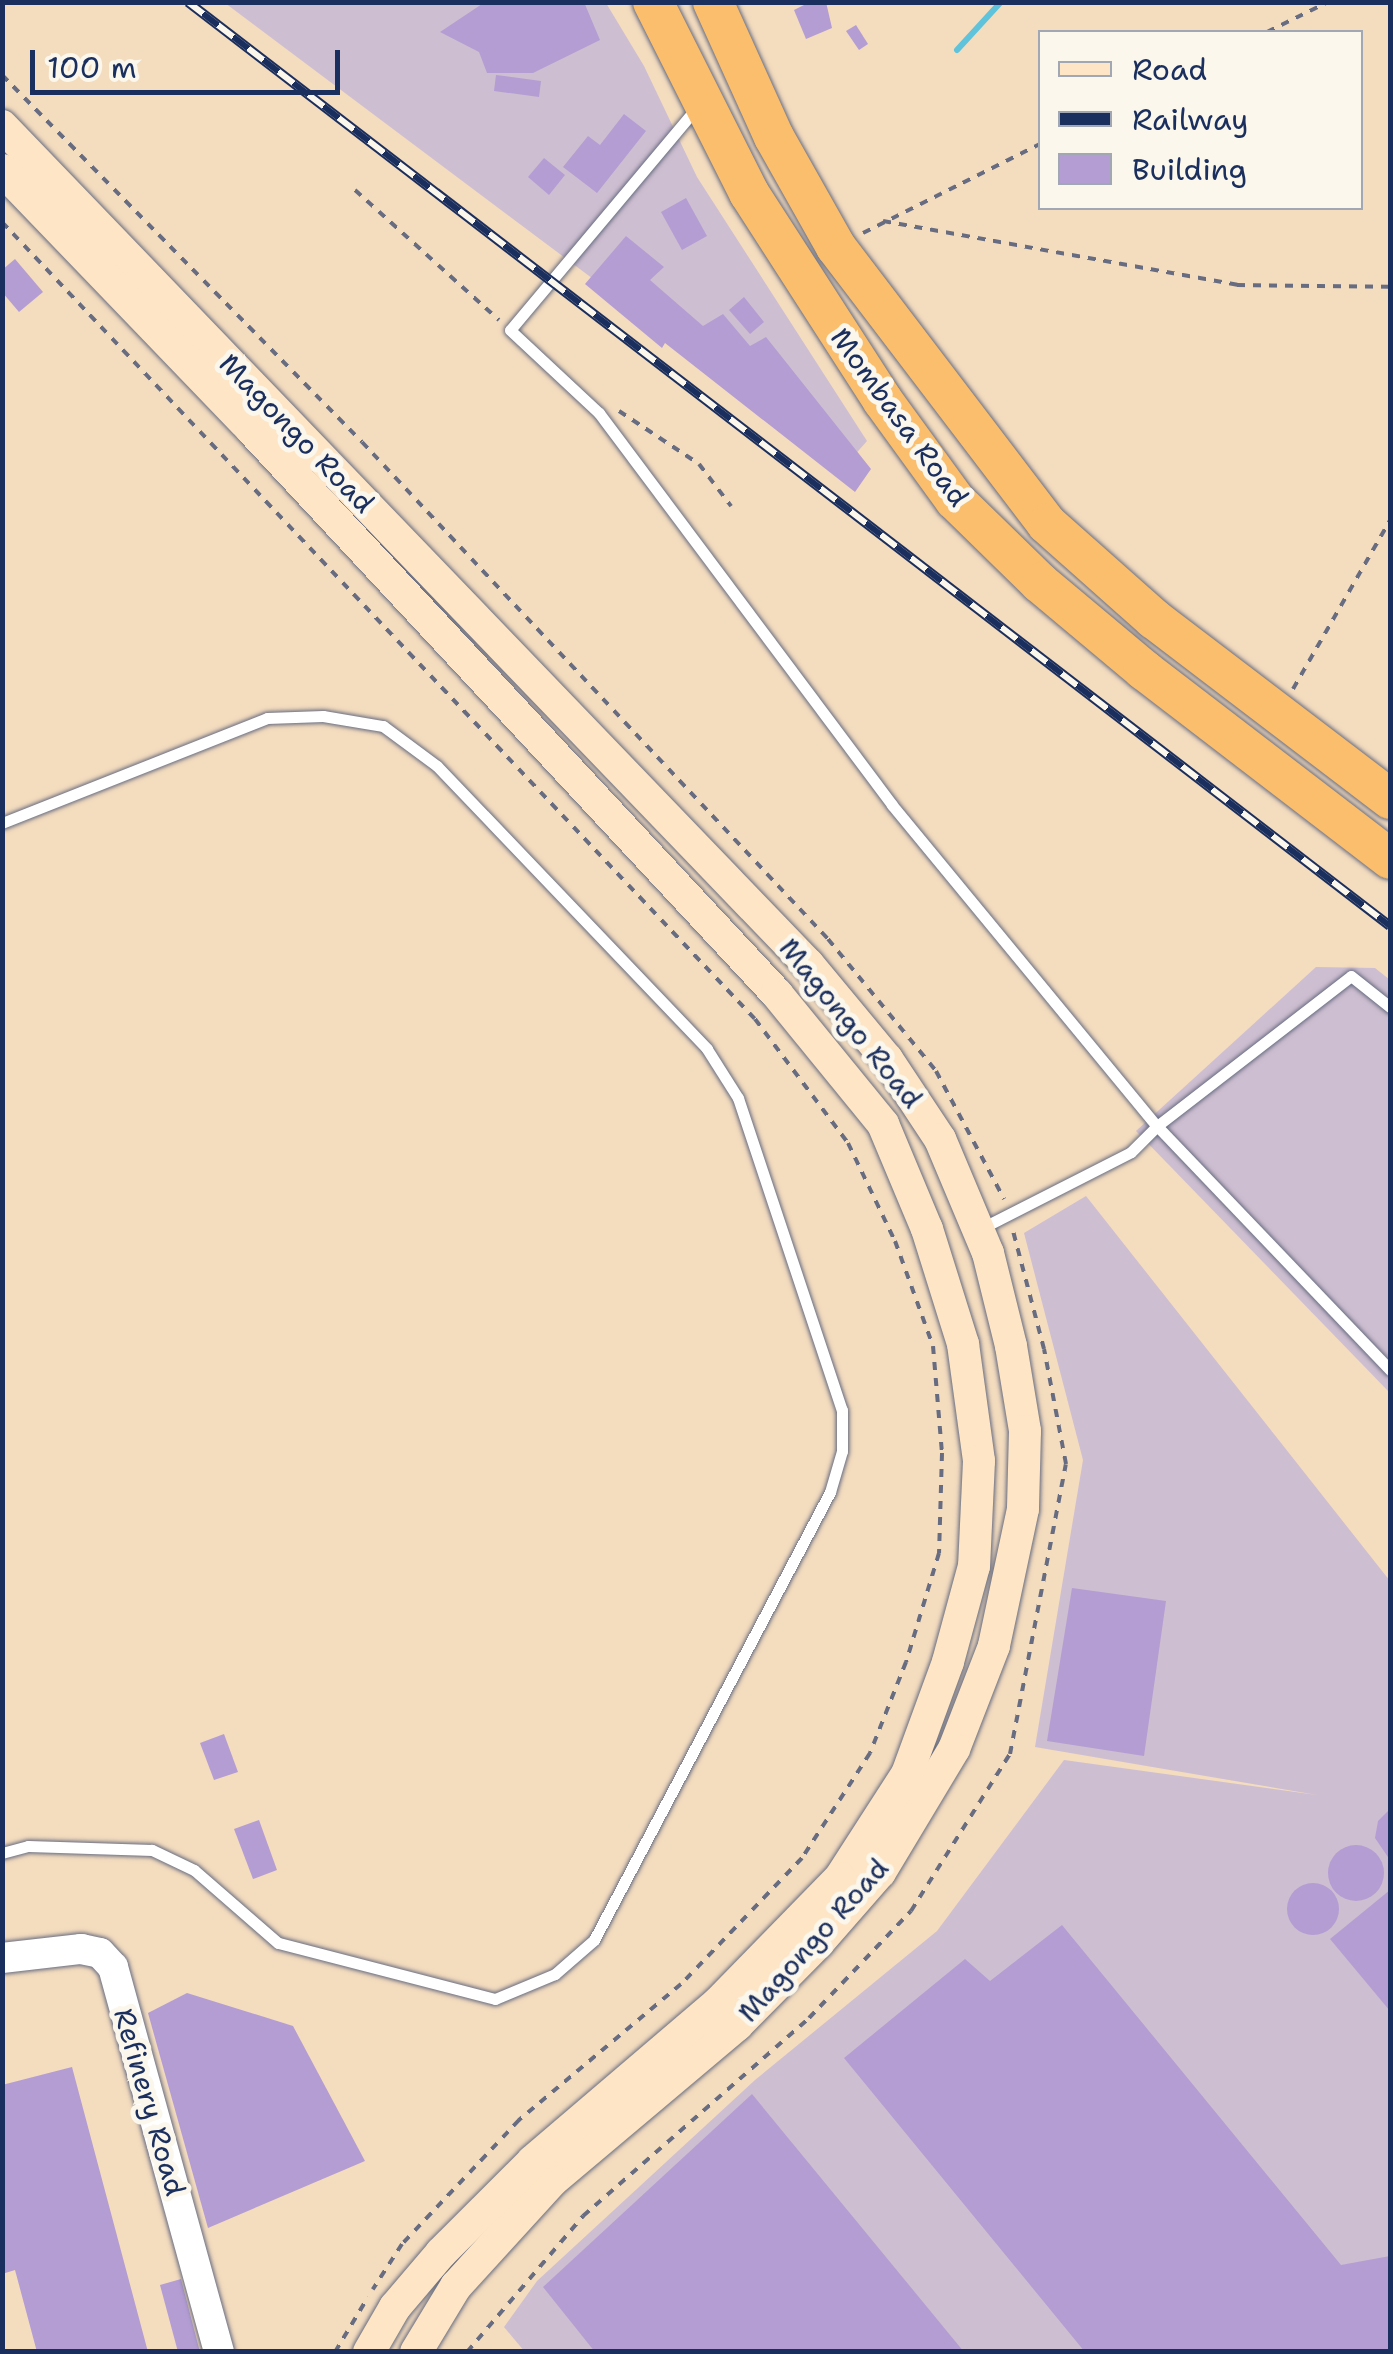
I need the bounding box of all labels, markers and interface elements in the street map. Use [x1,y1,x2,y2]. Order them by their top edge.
scale bar [35,30,345,92]
legend [1038,30,1363,210]
text: 100 m [47,47,137,88]
text: Road [1132,49,1207,90]
text: Railway [1132,99,1248,140]
text: Building [1132,149,1247,190]
street label: Mombasa Road [824,321,976,513]
street label: Magongo Road [213,346,381,520]
street label: Magongo Road [772,931,930,1115]
street label: Magongo Road [731,1851,895,2029]
street label: Refinery Road [107,2004,193,2200]

